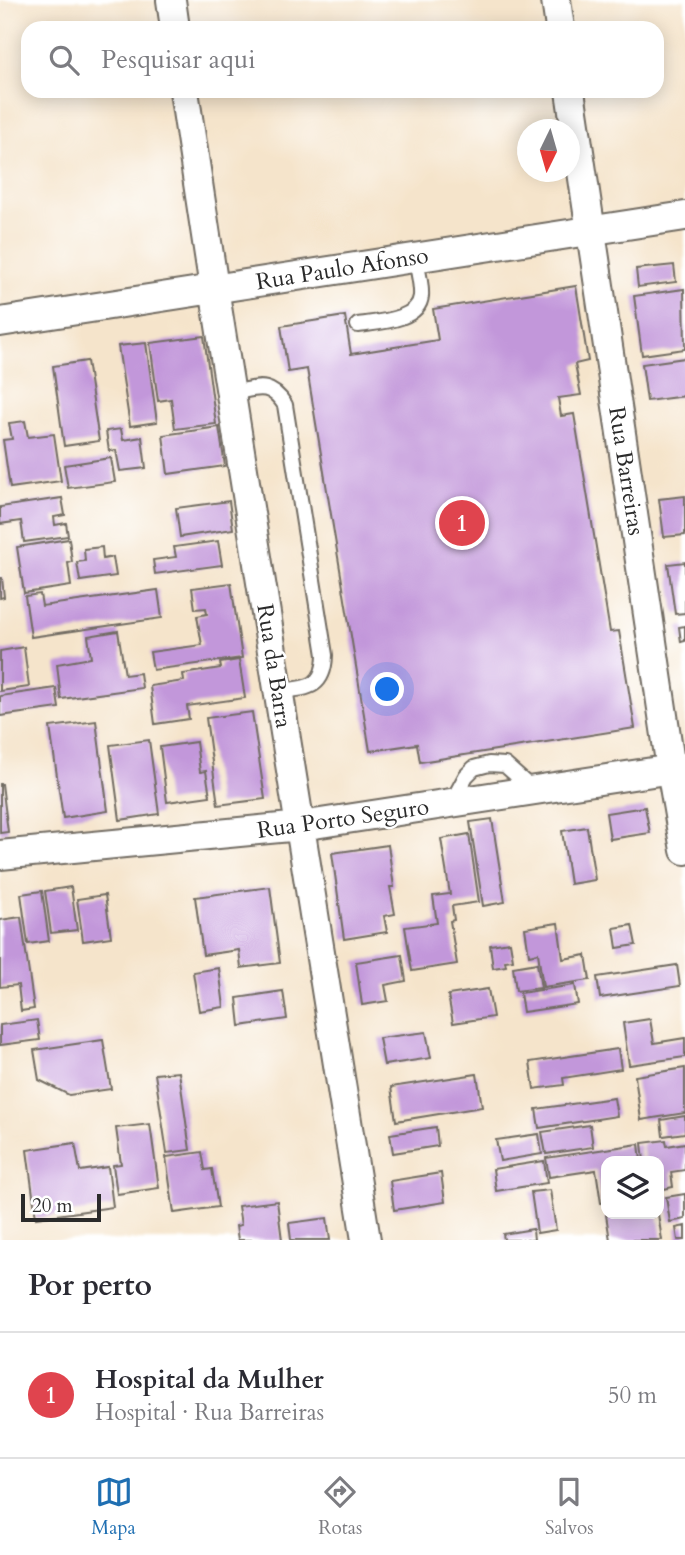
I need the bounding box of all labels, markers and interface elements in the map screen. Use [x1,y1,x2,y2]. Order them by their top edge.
search box [21,21,664,98]
icon: search [45,41,83,79]
text: Pesquisar aqui [101,42,256,77]
north arrow [517,119,580,182]
street label: Rua Paulo Afonso [254,240,431,297]
street label: Rua Barreiras [601,404,652,538]
pin: 1 [439,497,485,549]
street label: Rua da Barra [249,602,300,730]
your location [370,672,404,706]
street label: Rua Porto Seguro [255,791,431,846]
map controls [601,1156,664,1219]
button: layers [601,1156,664,1219]
scale bar [21,1191,102,1223]
text: 20 m [32,1193,73,1219]
text: Por perto [28,1265,152,1306]
text: Hospital da Mulher [95,1362,324,1397]
text: 1 [45,1380,57,1411]
text: 50 m [608,1380,657,1411]
text: Hospital · Rua Barreiras [95,1397,324,1428]
tab: Mapa [91,1473,136,1541]
tab: Rotas [318,1473,362,1541]
tab: Salvos [545,1473,594,1541]

